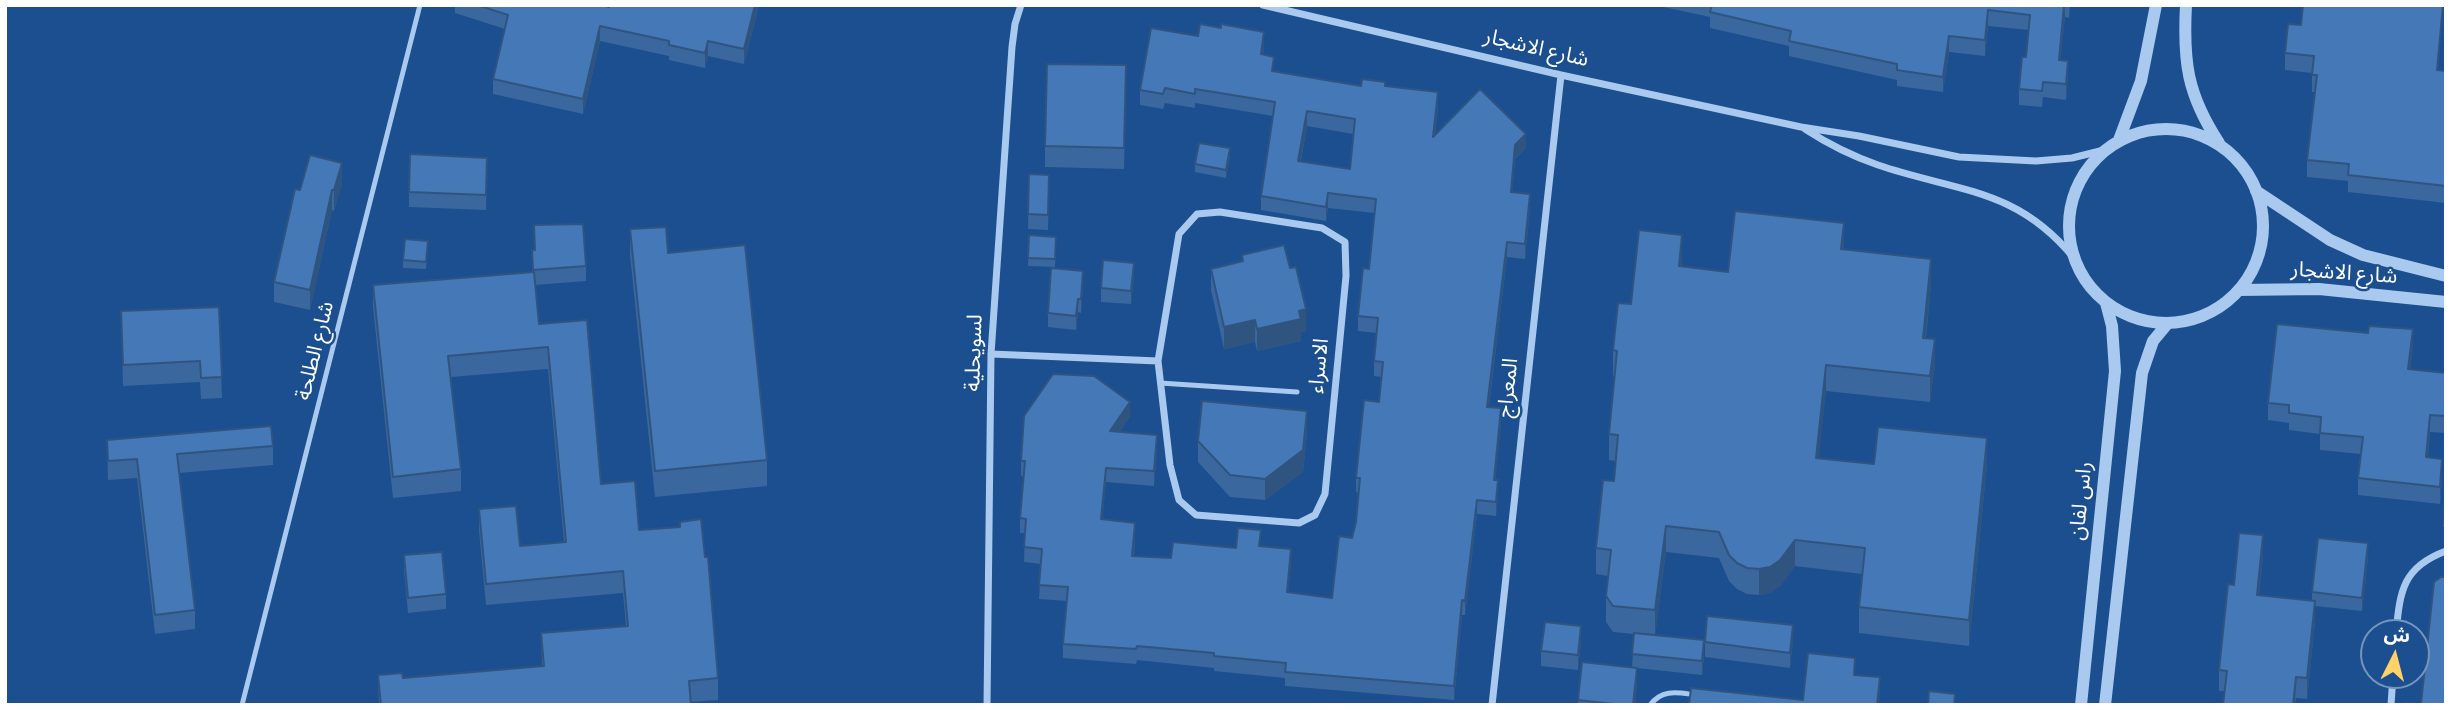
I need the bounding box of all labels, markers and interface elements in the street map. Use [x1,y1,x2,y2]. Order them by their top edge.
street label: شارع الاشجار [1481,25,1591,73]
street label: شارع الاشجار [2290,258,2398,290]
street label: شارع الطلحة [292,299,340,403]
street label: لسويحلية [961,314,989,392]
street label: الاسراء [1305,337,1335,395]
street label: المعراج [1493,357,1525,419]
street label: راس لفان [2065,461,2099,541]
north arrow [2360,619,2430,689]
text: ش [2383,622,2411,647]

